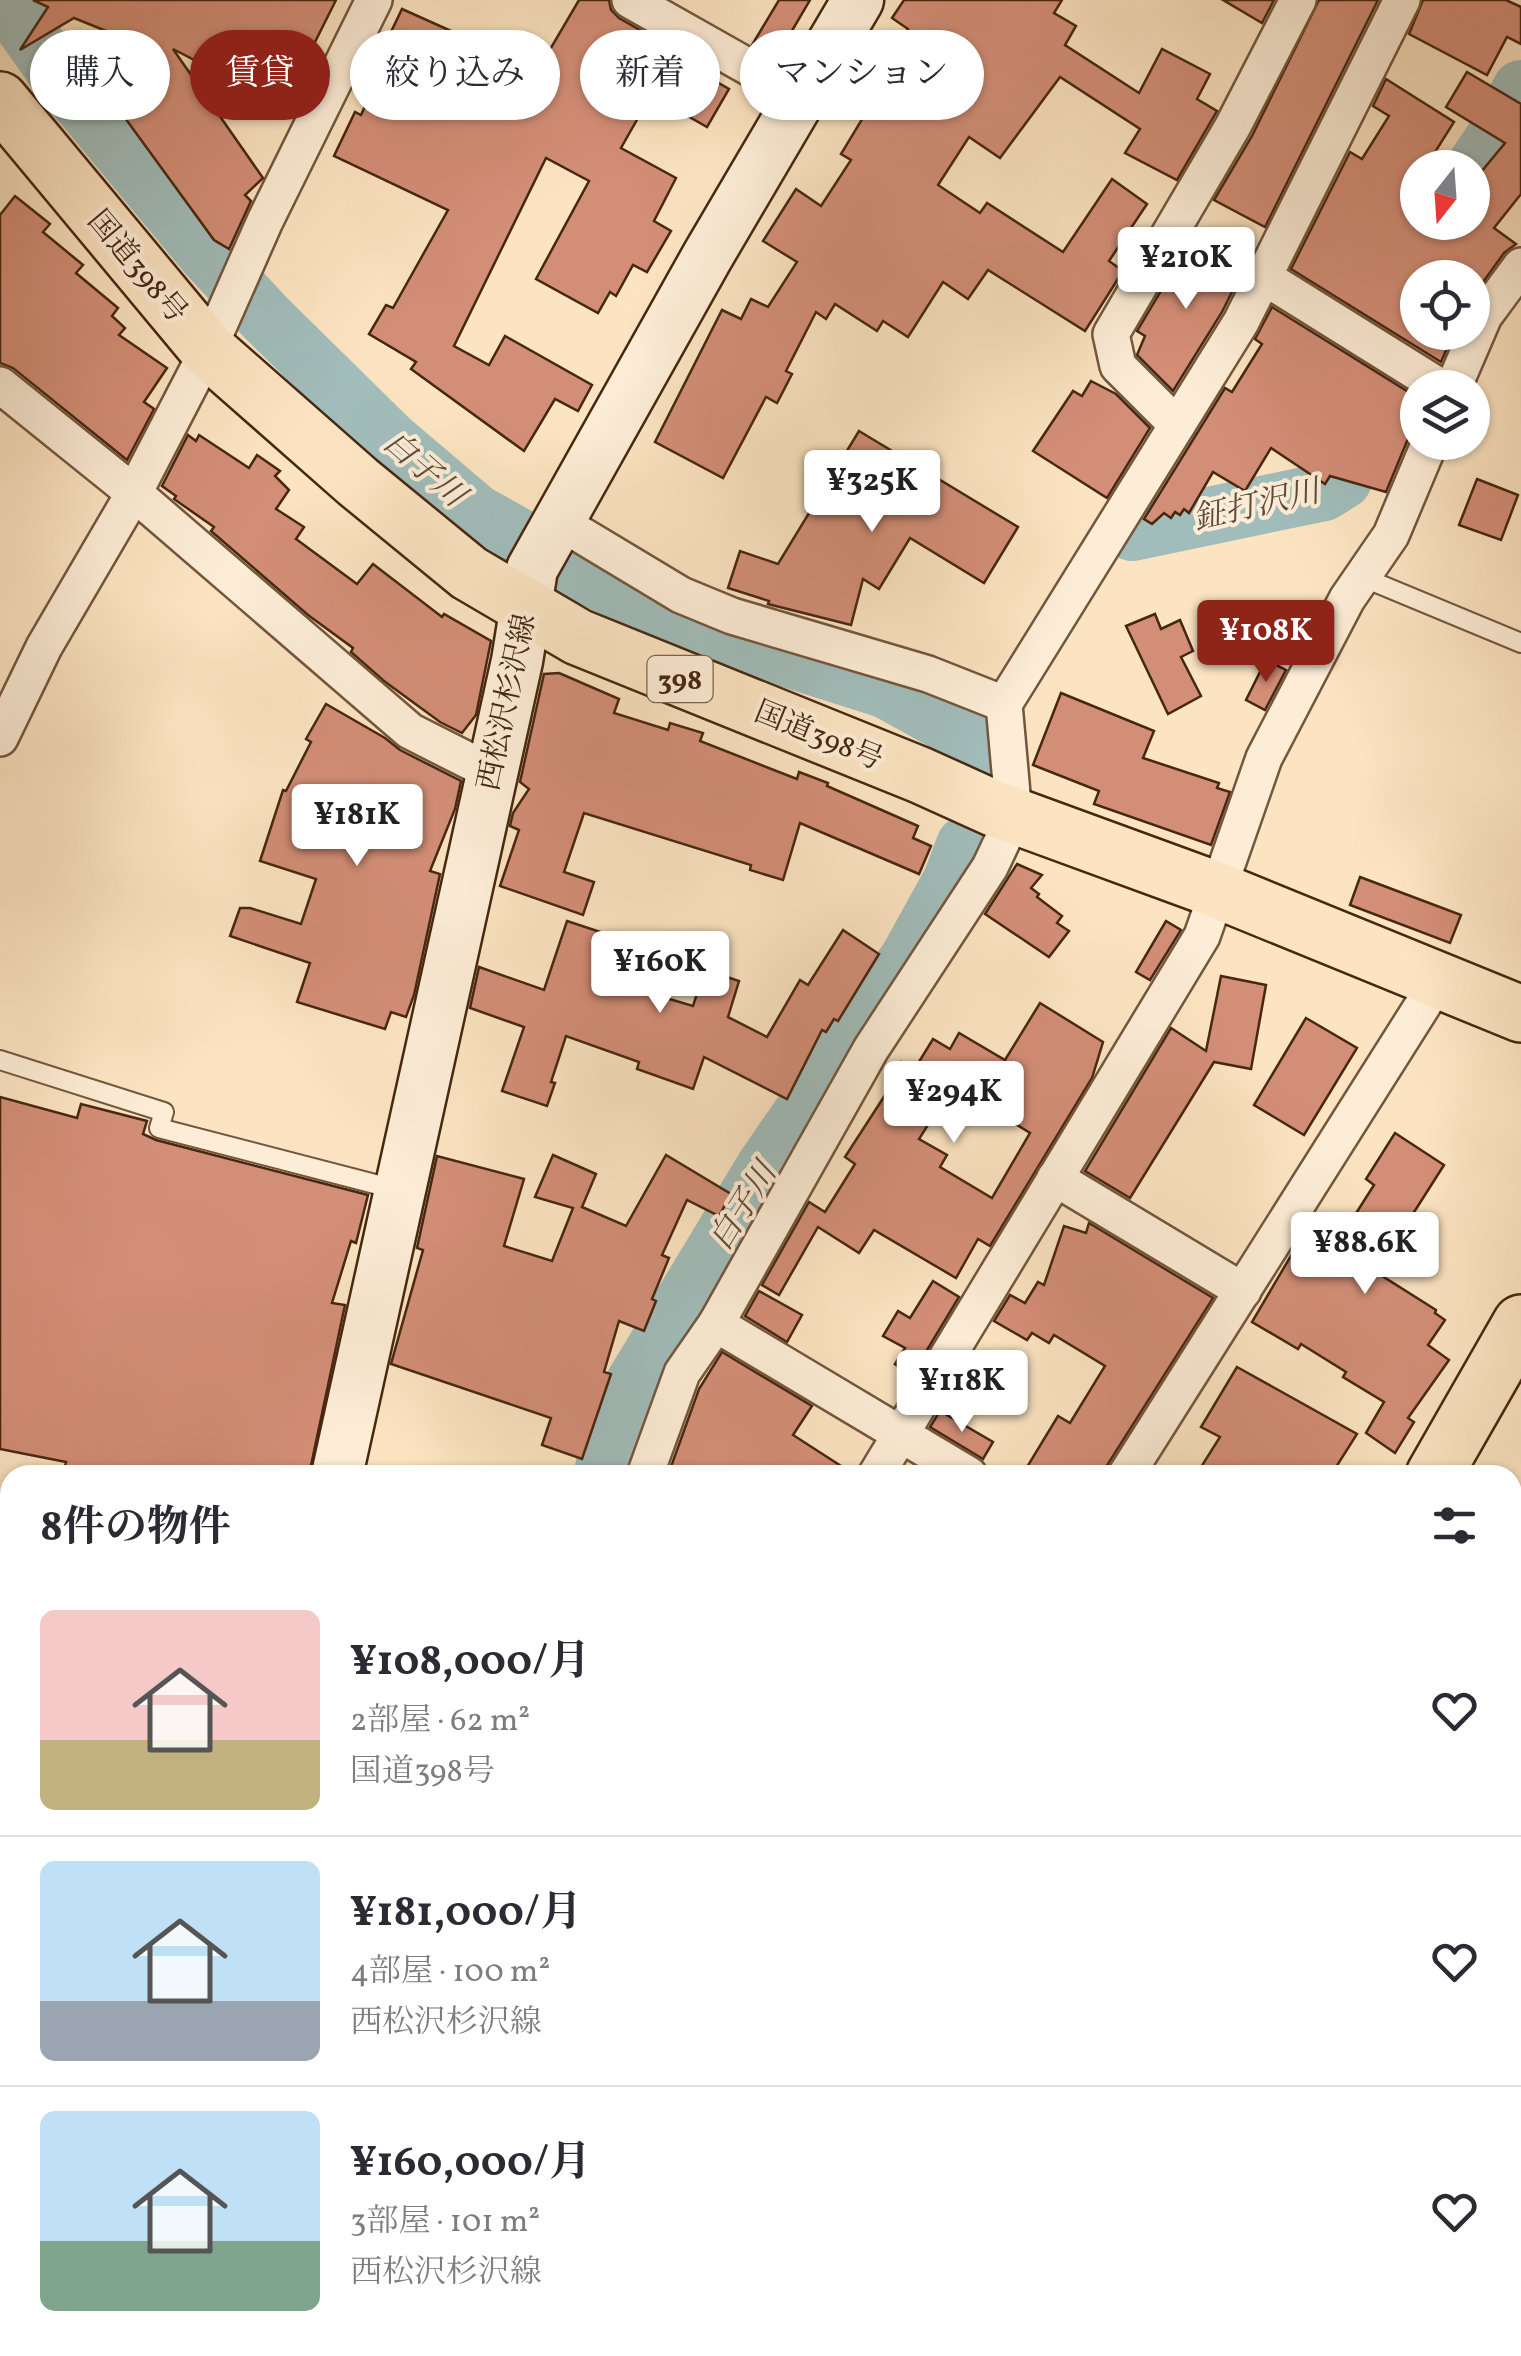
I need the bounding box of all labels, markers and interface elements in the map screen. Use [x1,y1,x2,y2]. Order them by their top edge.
chip: 購入 [30,30,170,120]
chip: 賃貸 [190,30,330,120]
chip: 絞り込み [350,30,560,120]
chip: 新着 [580,30,720,120]
chip: マンション [740,30,984,120]
north arrow [1400,150,1490,240]
map controls [1400,150,1490,460]
street label: 国道398号 [77,202,196,333]
pin: ¥210K [1116,227,1256,312]
text: ¥210K [1140,237,1232,281]
button: locate [1400,260,1490,350]
button: layers [1400,370,1490,460]
water label: 白子川 [372,422,476,520]
pin: ¥325K [802,450,942,535]
text: ¥325K [826,460,918,504]
water label: 鉦打沢川 [1189,470,1327,543]
pin: ¥108K [1196,600,1336,685]
street label: 西松沢杉沢線 [469,610,547,795]
text: ¥108K [1219,610,1313,654]
road number: 398 [648,656,712,702]
street label: 国道398号 [748,692,889,782]
pin: ¥181K [287,784,427,869]
text: ¥181K [314,794,400,838]
pin: ¥160K [590,931,730,1016]
text: ¥160K [613,941,707,985]
pin: ¥294K [884,1061,1024,1146]
text: ¥294K [906,1071,1002,1115]
water label: 白子川 [700,1153,790,1260]
pin: ¥88.6K [1284,1212,1446,1297]
text: ¥88.6K [1313,1222,1417,1266]
pin: ¥118K [892,1350,1032,1435]
text: ¥118K [919,1360,1005,1404]
icon: filters [1427,1498,1482,1553]
text: 8件の物件 [40,1500,231,1559]
text: ¥108,000/月 [350,1634,590,1693]
icon: home [120,1650,240,1770]
icon: heart [1427,1683,1482,1738]
text: 2部屋 · 62 m² [350,1700,530,1744]
text: 国道398号 [350,1751,495,1795]
text: ¥181,000/月 [350,1885,582,1944]
icon: home [120,1901,240,2021]
icon: heart [1427,1934,1482,1989]
text: 4部屋 · 100 m² [350,1951,550,1995]
text: 西松沢杉沢線 [350,2002,542,2046]
text: ¥160,000/月 [350,2135,591,2194]
icon: home [120,2151,240,2271]
icon: heart [1427,2184,1482,2239]
text: 3部屋 · 101 m² [350,2201,540,2245]
text: 西松沢杉沢線 [350,2252,542,2296]

